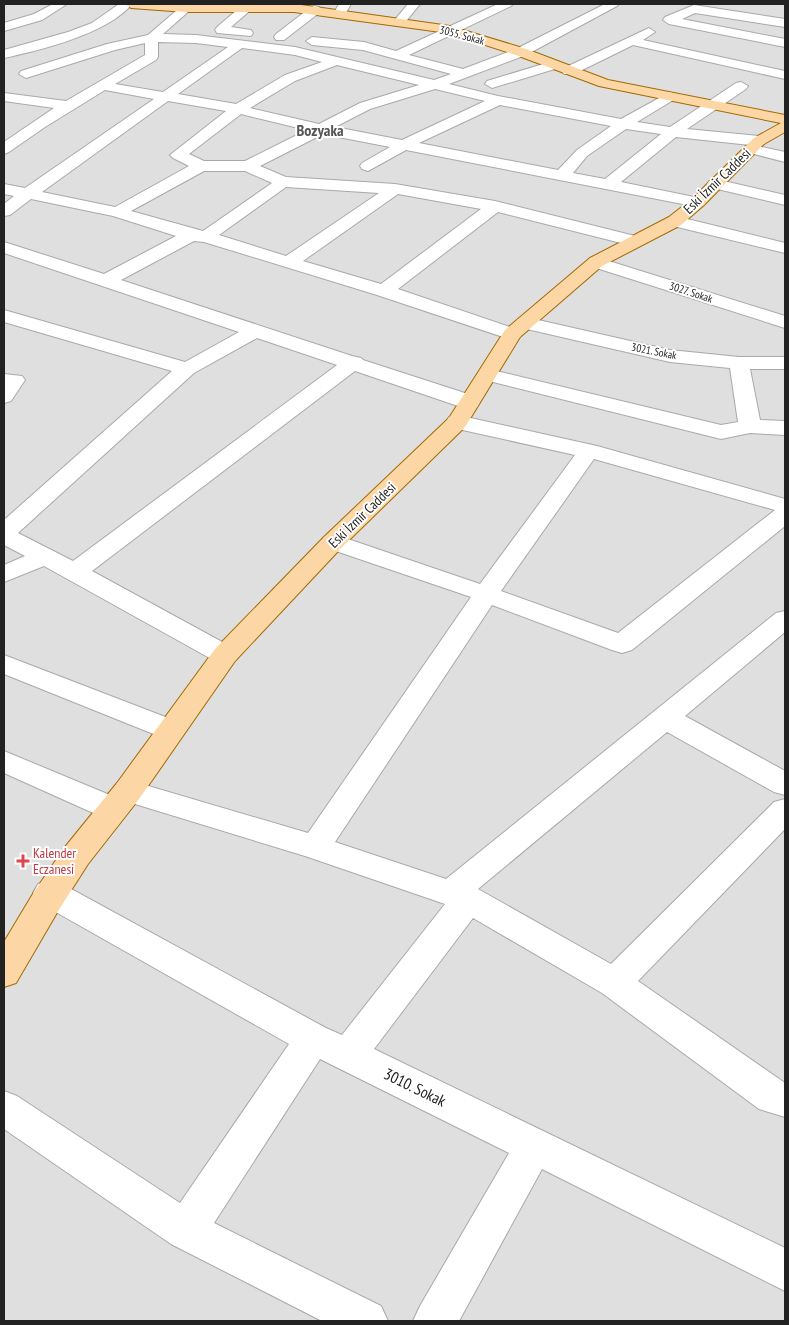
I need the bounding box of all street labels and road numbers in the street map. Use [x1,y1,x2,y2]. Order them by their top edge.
street label: 3055. Sokak [438,22,487,48]
street label: Eski İzmir Caddesi [679,144,755,218]
street label: 3027. Sokak [668,278,715,306]
street label: 3021. Sokak [630,340,679,362]
street label: Eski İzmir Caddesi [324,478,400,552]
street label: 3010. Sokak [381,1063,450,1111]

